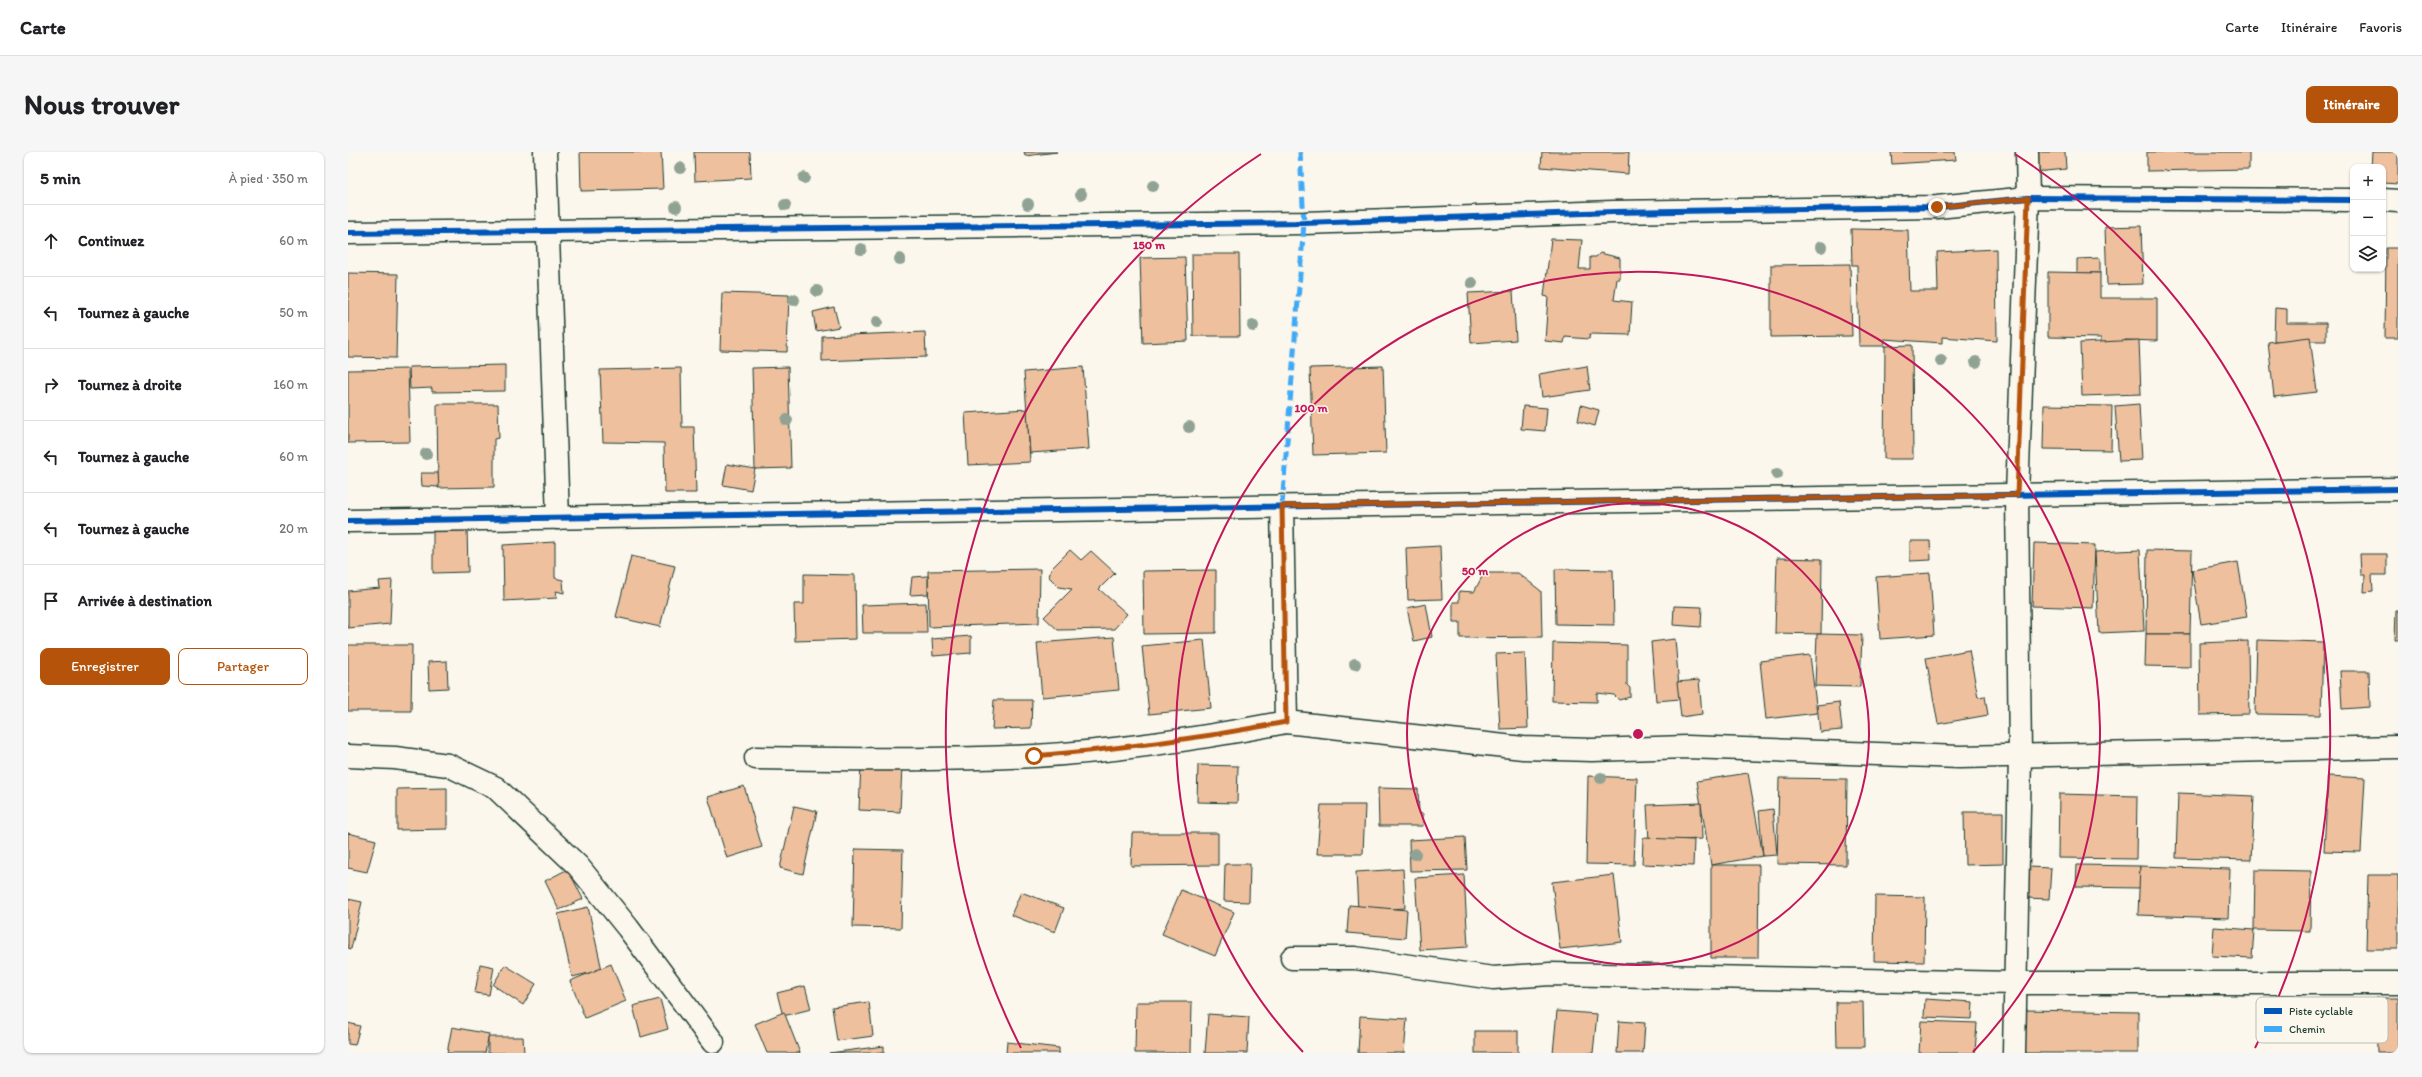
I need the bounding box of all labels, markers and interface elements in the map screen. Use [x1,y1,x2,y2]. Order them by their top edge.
text: Carte [20,16,66,39]
text: Carte [2225,19,2259,36]
text: Itinéraire [2281,19,2337,36]
text: Favoris [2359,19,2402,36]
button: Itinéraire [2306,86,2398,123]
text: Nous trouver [24,87,179,121]
map controls [2350,164,2386,272]
button: + [2350,164,2386,200]
text: 5 min [40,168,80,188]
text: À pied · 350 m [229,171,308,186]
route end [1928,198,1946,216]
button: − [2350,200,2386,236]
icon: ahead [40,230,62,252]
text: Continuez [78,232,144,250]
text: 60 m [279,233,308,248]
button: layers [2350,236,2386,272]
text: 150 m [1133,238,1166,252]
icon: left [40,302,62,324]
text: Tournez à gauche [78,304,189,322]
text: 50 m [279,305,308,320]
icon: right [40,374,62,396]
text: Tournez à droite [78,376,182,394]
text: 160 m [273,377,308,392]
text: 100 m [1294,401,1328,415]
icon: left [40,446,62,468]
text: Tournez à gauche [78,448,189,466]
text: 60 m [279,449,308,464]
icon: left [40,518,62,540]
text: Tournez à gauche [78,520,189,538]
text: 20 m [279,521,308,536]
text: 50 m [1462,564,1489,578]
icon: arrive [40,590,62,612]
text: Arrivée à destination [78,592,212,610]
button: Enregistrer [40,648,170,685]
button: Partager [178,648,308,685]
centre of rings [1631,727,1645,741]
route start [1025,747,1043,765]
legend [2256,997,2388,1043]
text: Piste cyclable [2289,1005,2353,1018]
text: Chemin [2289,1023,2326,1036]

